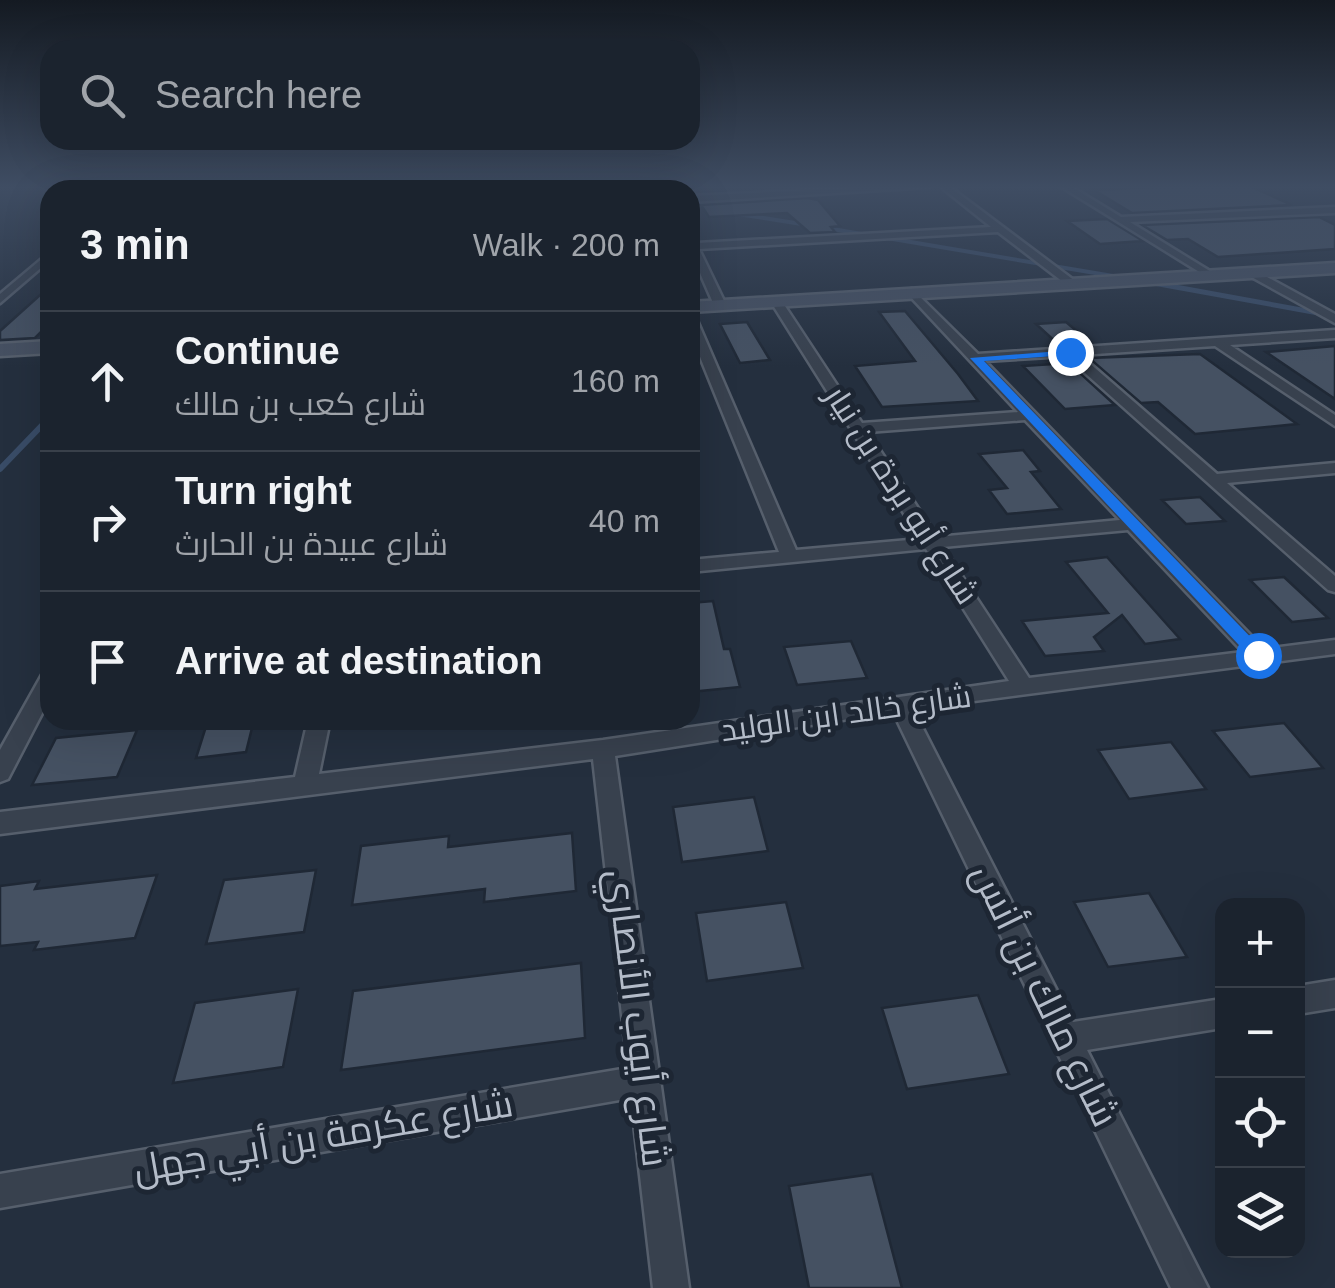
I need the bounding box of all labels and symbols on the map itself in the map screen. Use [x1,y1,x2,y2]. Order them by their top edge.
route end [1048,330,1094,376]
street label: شارع أبو بردة بن نيار [814,377,987,613]
route start [1236,633,1282,679]
street label: شارع خالد ابن الوليد [718,678,974,752]
street label: شارع مالك بن أنس [960,856,1129,1135]
street label: شارع أيوب الأنصاري [591,866,680,1170]
street label: شارع عكرمة بن أبي جهل [130,1079,518,1199]

